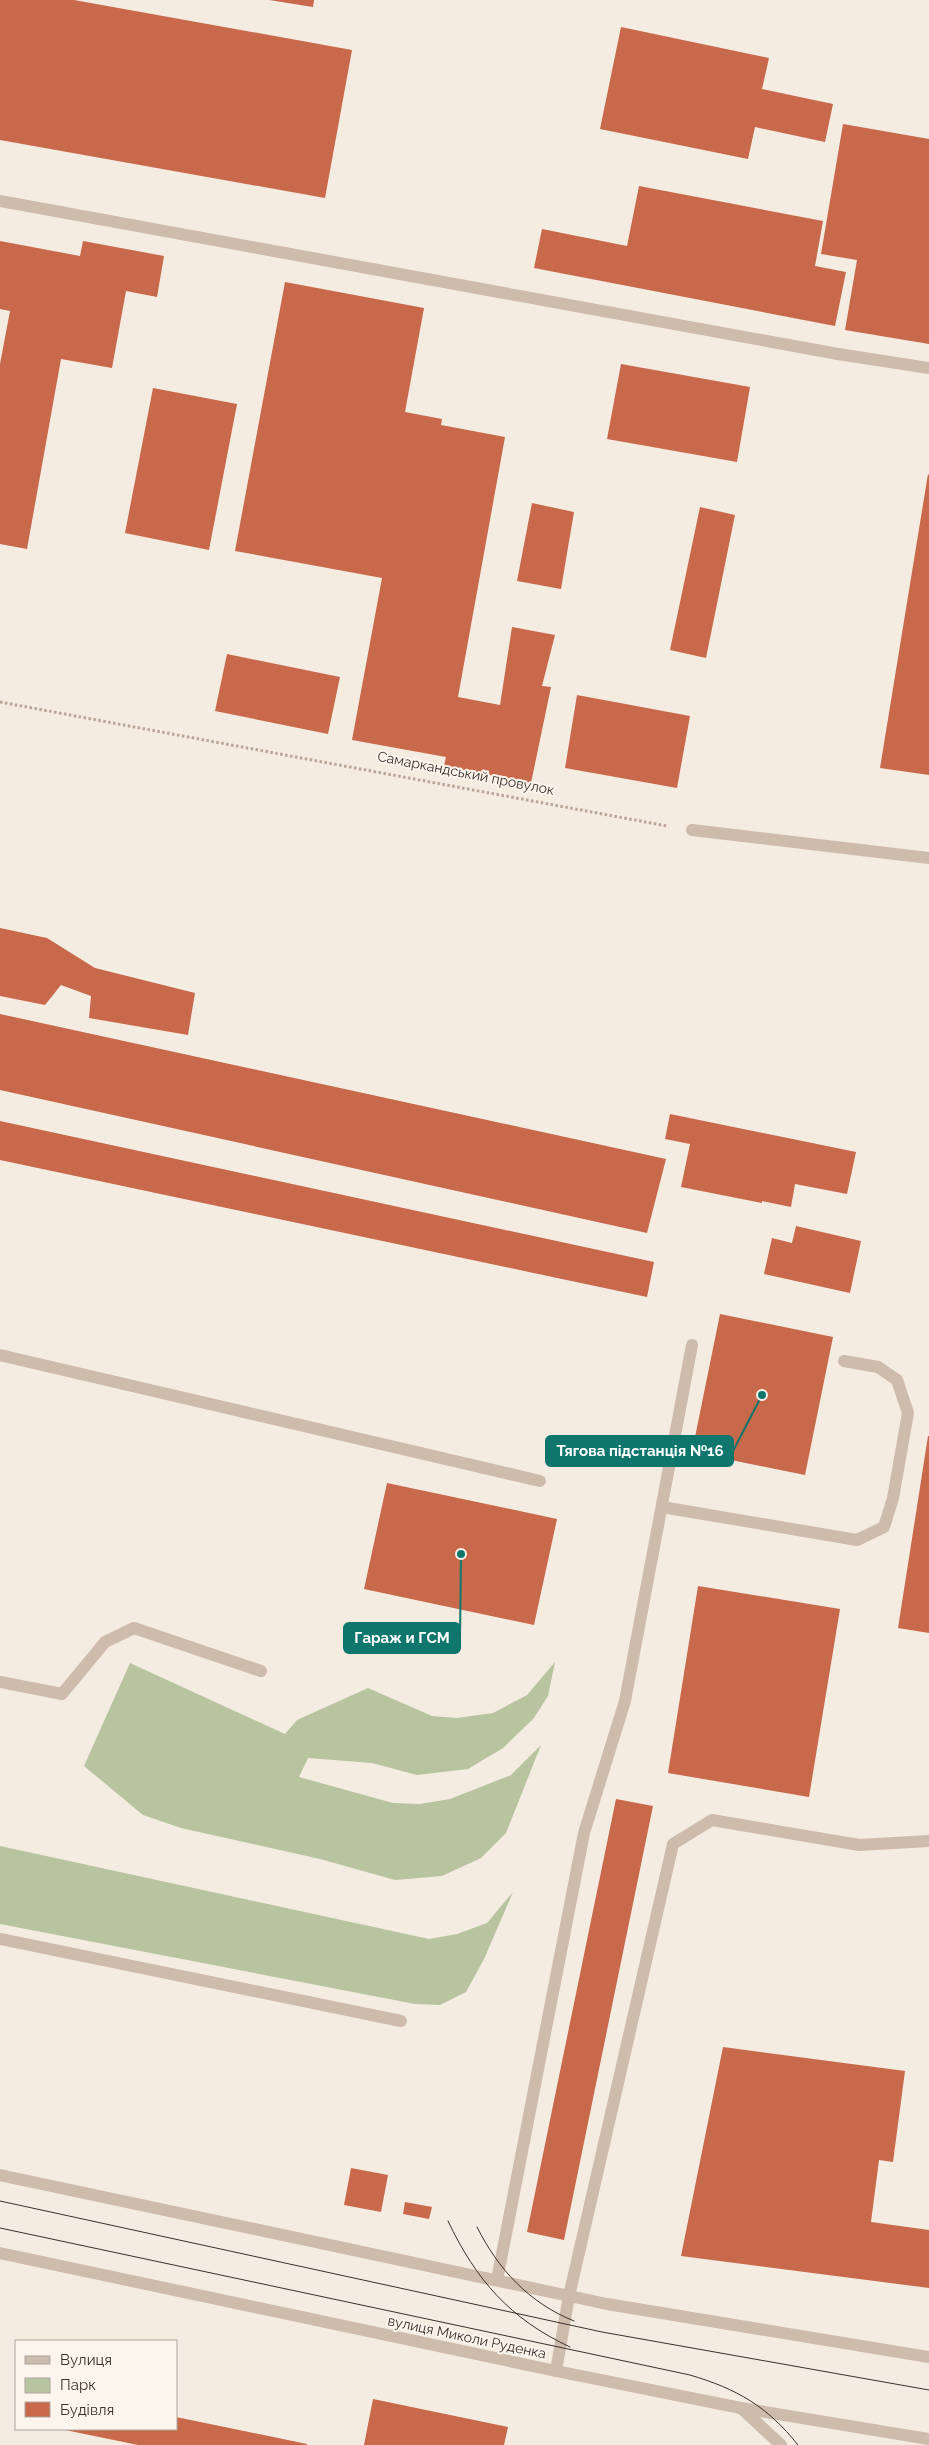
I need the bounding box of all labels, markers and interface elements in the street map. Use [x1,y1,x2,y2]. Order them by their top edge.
street label: Самаркандський провулок [376,748,556,798]
callout: Тягова пiдстанцiя №16 [546,1436,733,1466]
text: Тягова пiдстанцiя №16 [556,1442,724,1460]
callout: Гараж и ГСМ [344,1623,460,1653]
text: Гараж и ГСМ [354,1629,450,1647]
street label: вулиця Миколи Руденка [386,2312,548,2362]
legend [15,2340,178,2430]
text: Вулиця [60,2351,112,2369]
text: Парк [60,2376,96,2394]
text: Будівля [60,2401,114,2419]

